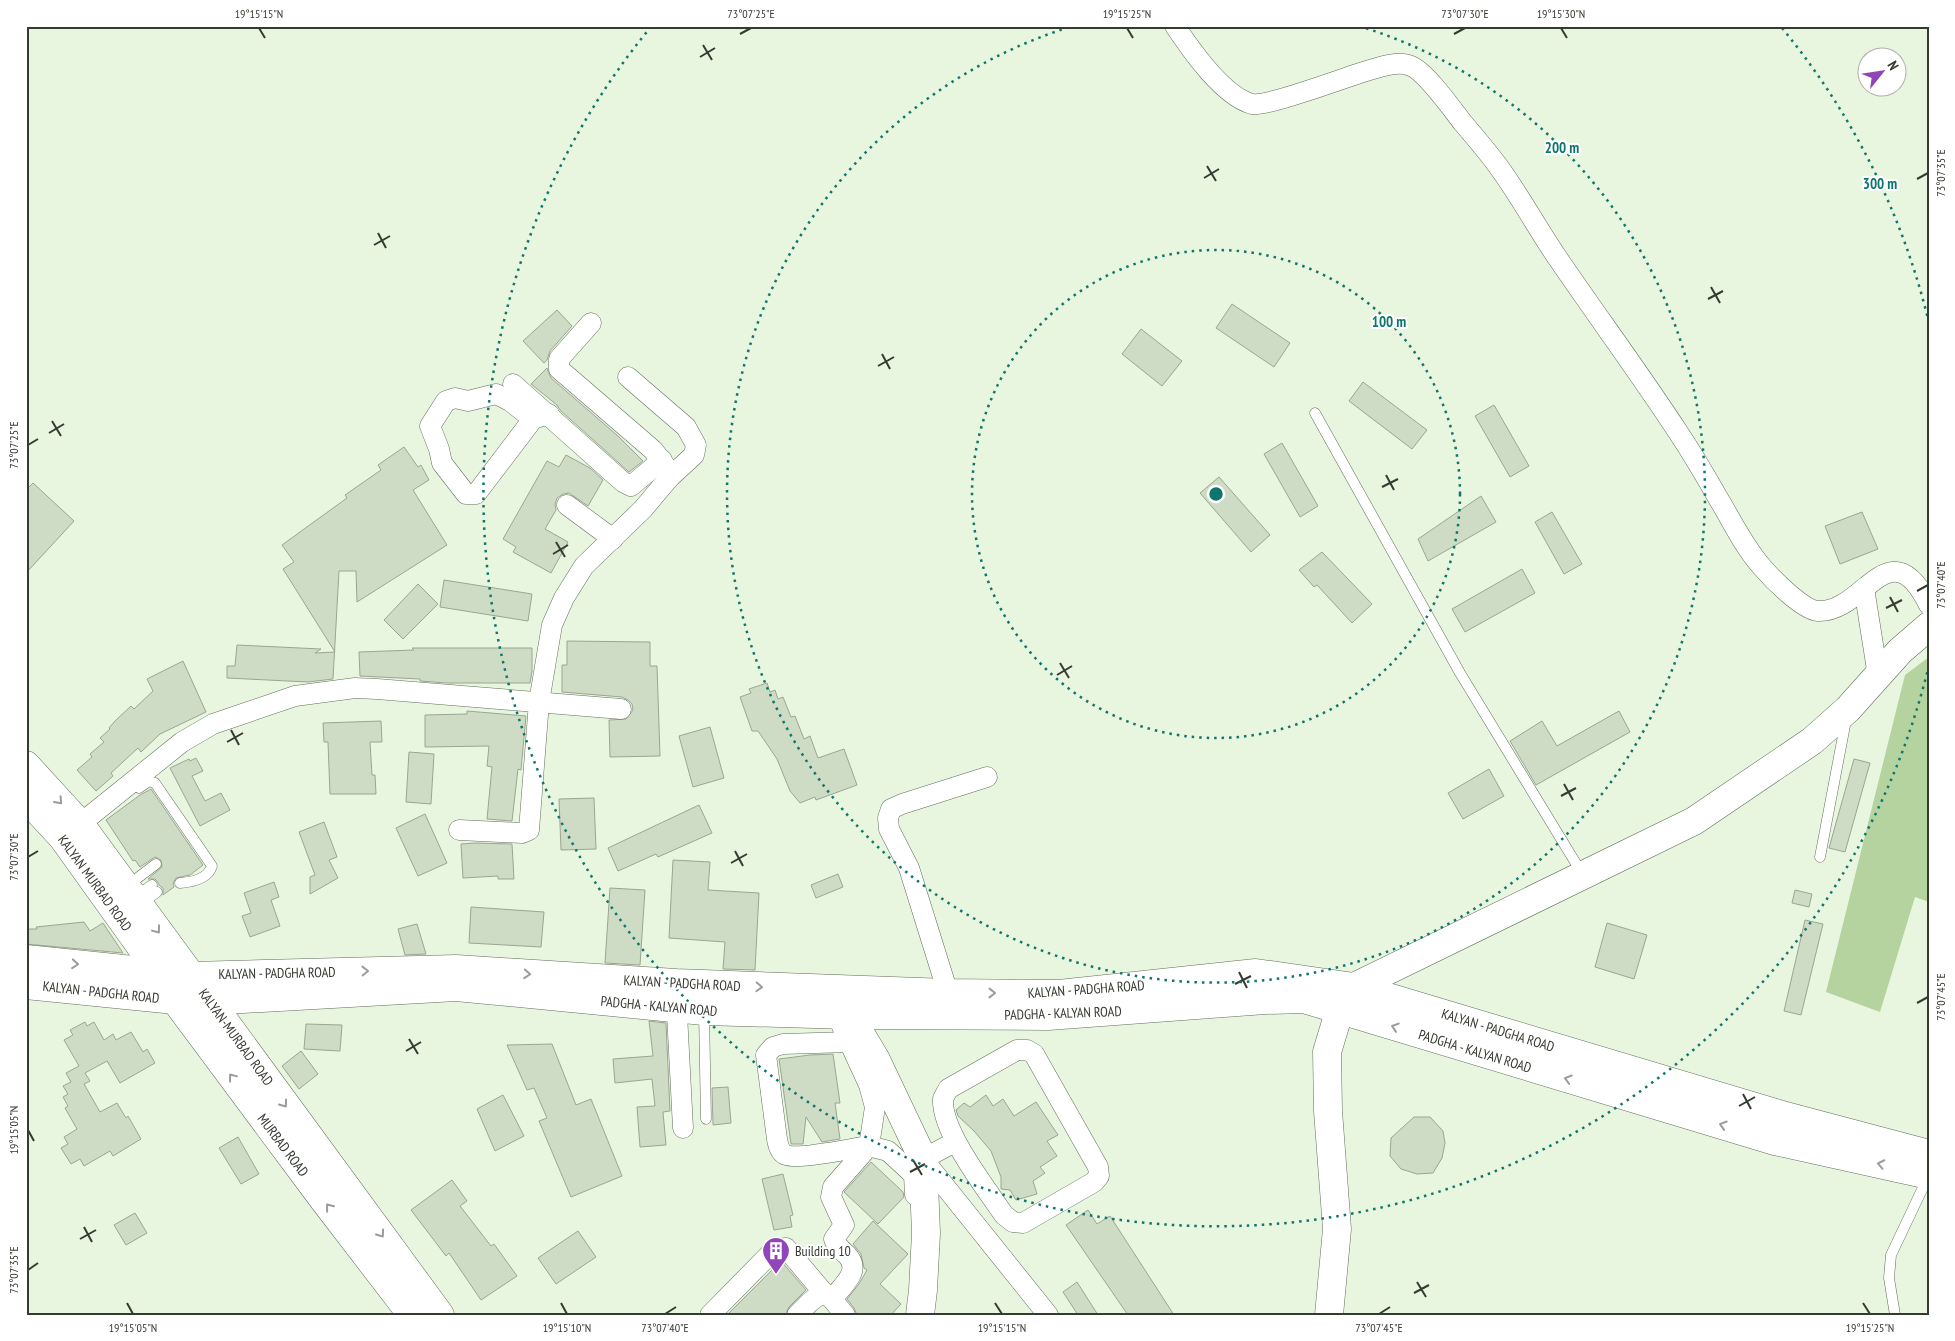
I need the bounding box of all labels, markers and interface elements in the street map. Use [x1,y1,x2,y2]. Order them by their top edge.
text: 19°15'15"N [235,6,283,21]
text: 73°07'25"E [727,6,775,21]
text: 19°15'25"N [1103,6,1151,21]
text: 73°07'30"E [1441,6,1489,21]
text: 19°15'30"N [1537,6,1585,21]
north arrow [1858,48,1908,98]
text: N [1884,58,1903,73]
text: 200 m [1545,138,1579,157]
text: 73°07'35"E [1933,149,1948,197]
text: 300 m [1863,174,1897,193]
text: 100 m [1372,312,1406,331]
text: 73°07'25"E [6,421,21,469]
centre of rings [1207,485,1225,503]
text: 73°07'40"E [1933,561,1948,609]
one-way arrow [53,796,62,805]
street label: KALYAN MURBAD ROAD [54,831,136,935]
text: 73°07'30"E [6,833,21,881]
one-way arrow [152,924,160,933]
one-way arrow [71,958,79,969]
street label: KALYAN - PADGHA ROAD [218,963,336,983]
one-way arrow [362,966,369,976]
one-way arrow [524,968,532,979]
street label: KALYAN - PADGHA ROAD [623,971,741,995]
text: 73°07'45"E [1933,973,1948,1021]
street label: KALYAN - PADGHA ROAD [1027,976,1145,1002]
street label: KALYAN - PADGHA ROAD [42,977,160,1007]
one-way arrow [756,982,764,993]
street label: KALYAN-MURBAD ROAD [195,985,277,1089]
one-way arrow [988,988,996,998]
street label: PADGHA - KALYAN ROAD [600,992,718,1020]
street label: PADGHA - KALYAN ROAD [1004,1002,1122,1024]
street label: KALYAN - PADGHA ROAD [1439,1004,1557,1056]
one-way arrow [1392,1023,1400,1033]
street label: PADGHA - KALYAN ROAD [1416,1025,1534,1077]
one-way arrow [229,1073,238,1083]
one-way arrow [1564,1074,1572,1084]
one-way arrow [279,1098,287,1107]
text: 19°15'05"N [6,1106,21,1154]
street label: MURBAD ROAD [253,1110,313,1180]
one-way arrow [1720,1121,1728,1131]
one-way arrow [1877,1159,1886,1170]
one-way arrow [326,1203,335,1213]
one-way arrow [375,1228,384,1238]
building icon: Building 10 [761,1236,791,1275]
place label: Building 10 [795,1242,851,1260]
text: 73°07'35"E [6,1246,21,1294]
text: 19°15'05"N [109,1320,157,1335]
text: 19°15'10"N [543,1320,591,1335]
text: 73°07'40"E [641,1320,689,1335]
text: 19°15'15"N [978,1320,1026,1335]
text: 73°07'45"E [1355,1320,1403,1335]
text: 19°15'25"N [1846,1320,1894,1335]

